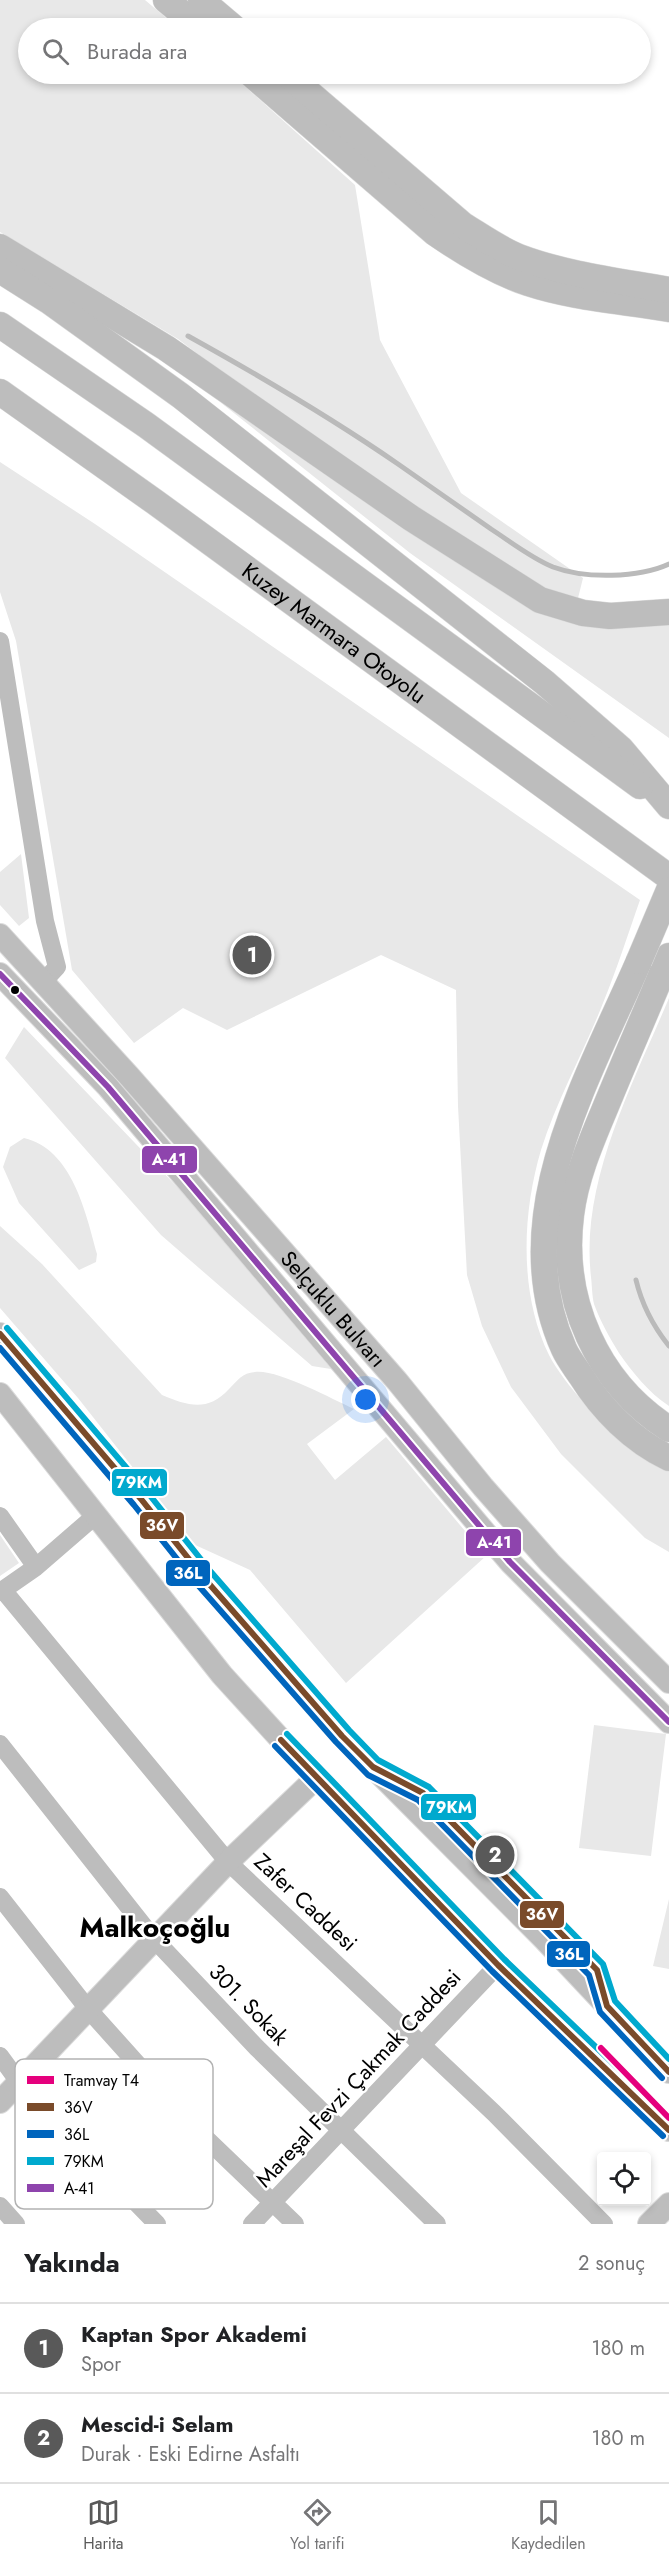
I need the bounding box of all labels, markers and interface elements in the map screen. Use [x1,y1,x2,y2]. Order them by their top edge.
search box [18,18,651,84]
icon: search [39,35,72,68]
text: Burada ara [87,35,187,67]
street label: Kuzey Marmara Otoyolu [235,555,433,711]
pin: 1 [232,932,272,978]
unlabelled marker [9,984,21,996]
line badge: A-41 [141,1145,198,1174]
text: A-41 [151,1148,186,1171]
street label: Selçuklu Bulvarı [273,1243,394,1374]
your location [351,1385,380,1414]
line badge: 79KM [111,1468,168,1497]
text: 79KM [116,1471,162,1494]
line badge: 36V [139,1511,185,1540]
text: 36V [146,1514,178,1537]
line badge: A-41 [465,1528,522,1557]
text: A-41 [476,1531,511,1554]
line badge: 36L [165,1559,211,1587]
text: 36L [173,1562,203,1585]
line badge: 79KM [420,1793,477,1821]
text: 79KM [426,1796,472,1819]
pin: 2 [476,1832,514,1878]
street label: Zafer Caddesi [247,1846,365,1958]
line badge: 36V [519,1900,565,1929]
text: 36V [526,1903,558,1926]
district label: Malkoçoğlu [80,1907,230,1948]
line badge: 36L [546,1940,591,1968]
text: 36L [554,1943,584,1966]
street label: 301. Sokak [202,1956,296,2052]
street label: Mareşal Fevzi Çakmak Caddesi [248,1962,468,2194]
legend [15,2059,213,2209]
text: Tramvay T4 [64,2069,139,2092]
text: 36V [64,2096,93,2119]
text: 36L [64,2123,90,2146]
text: 79KM [64,2150,104,2173]
map controls [597,2152,651,2206]
button: locate [597,2152,651,2206]
text: A-41 [64,2177,94,2200]
text: Yakında [24,2244,120,2282]
text: 2 sonuç [578,2249,645,2278]
text: Kaptan Spor Akademi [81,2318,307,2350]
text: 1 [38,2334,49,2363]
text: 180 m [591,2334,645,2363]
text: Spor [81,2350,121,2379]
text: Mescid-i Selam [81,2408,234,2440]
text: 2 [37,2424,50,2453]
text: 180 m [591,2424,645,2453]
text: Durak · Eski Edirne Asfaltı [81,2440,300,2469]
tab: Harita [83,2496,124,2555]
tab: Yol tarifi [290,2496,345,2555]
tab: Kaydedilen [511,2496,586,2555]

